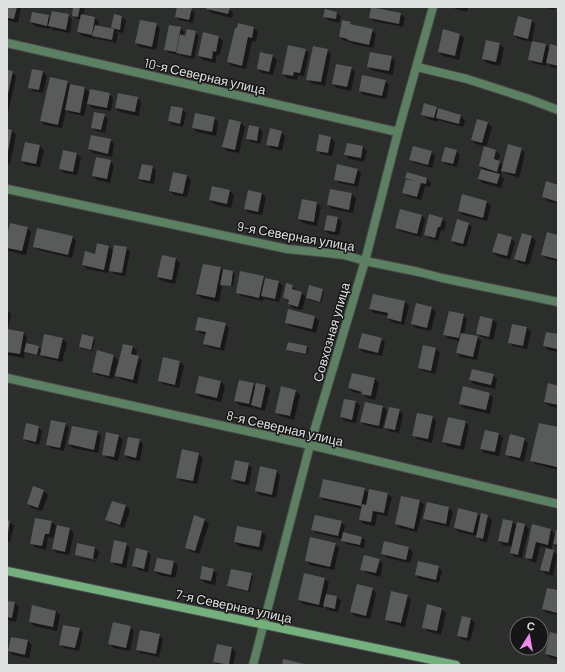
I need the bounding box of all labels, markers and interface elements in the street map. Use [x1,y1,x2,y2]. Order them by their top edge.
street label: 10-я Северная улица [143,54,268,98]
street label: 9-я Северная улица [236,218,357,254]
street label: Совхозная улица [309,280,353,384]
street label: 8-я Северная улица [225,407,346,449]
street label: 7-я Северная улица [174,586,294,626]
north arrow [509,616,549,656]
text: С [526,619,536,633]

